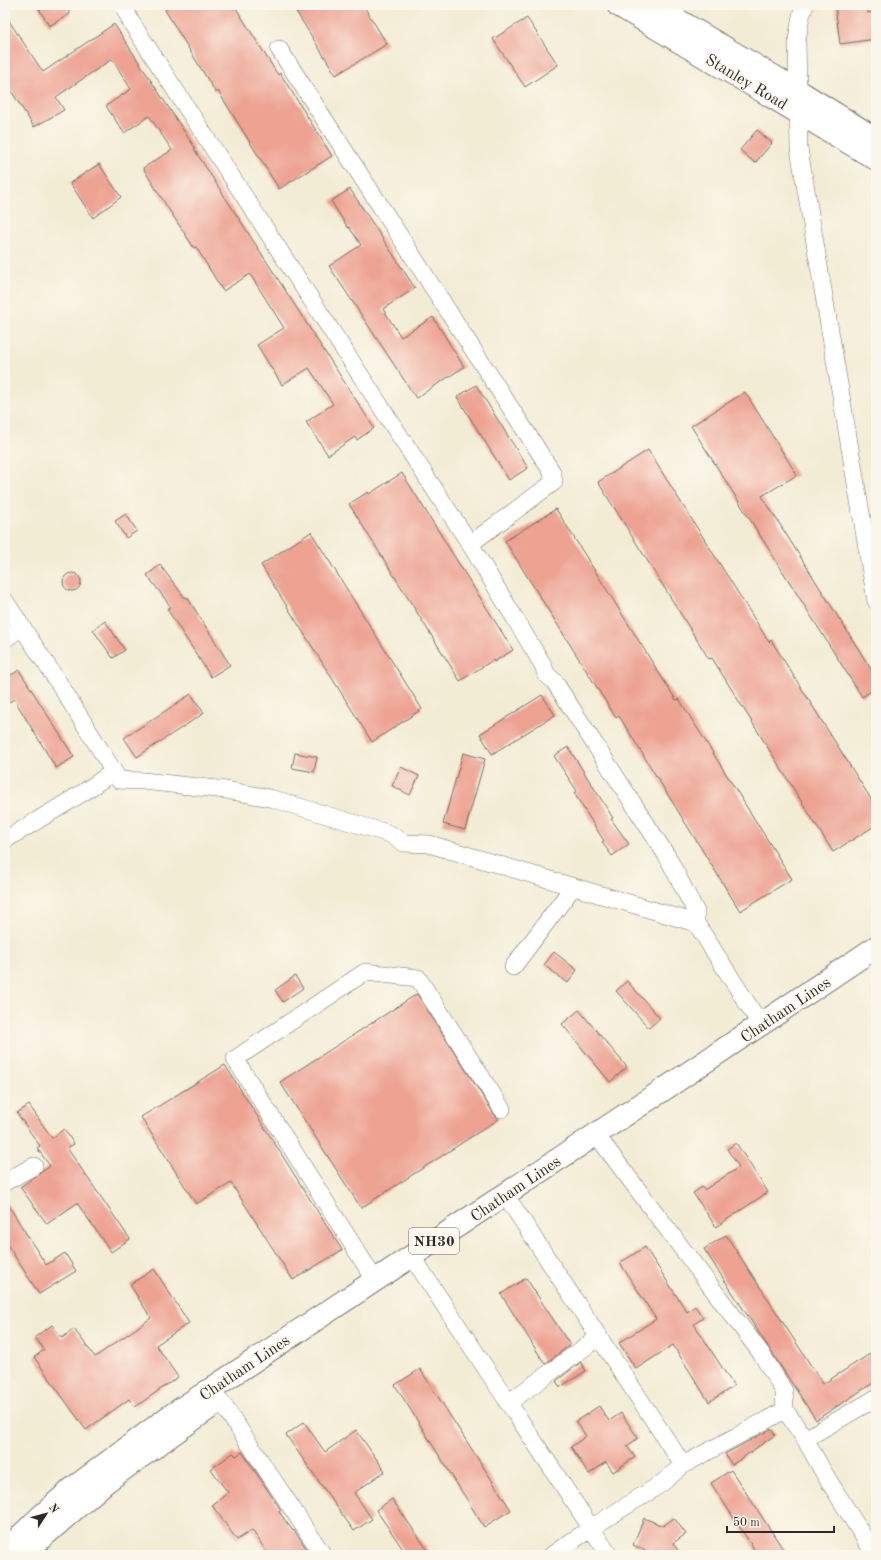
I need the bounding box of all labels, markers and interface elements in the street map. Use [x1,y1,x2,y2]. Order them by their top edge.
street label: Stanley Road [702,52,790,113]
street label: Chatham Lines [738,975,834,1047]
street label: Chatham Lines [468,1154,564,1226]
road number: NH30 [409,1228,459,1254]
street label: Chatham Lines [197,1333,293,1405]
north arrow [26,1494,66,1534]
text: N [46,1502,60,1516]
scale bar [727,1508,834,1534]
text: 50 m [733,1516,760,1529]

